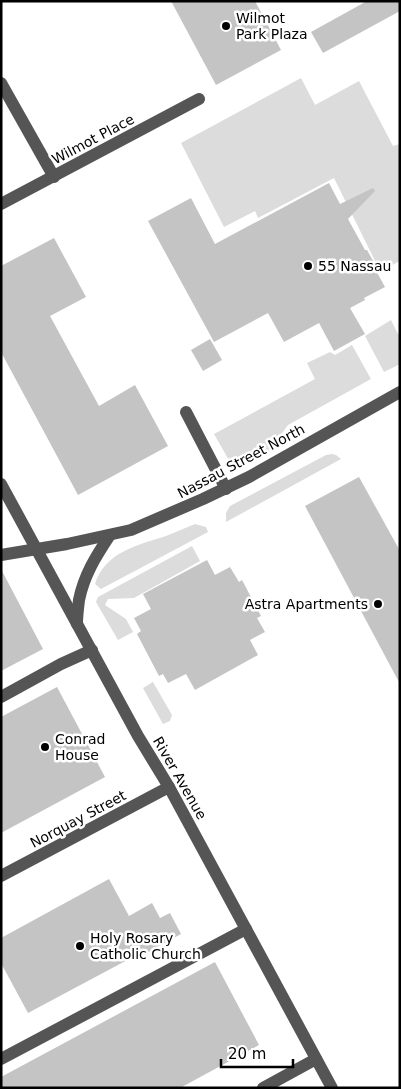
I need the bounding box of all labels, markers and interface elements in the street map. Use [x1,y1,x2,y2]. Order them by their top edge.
place label: Wilmot Park Plaza [236,10,308,42]
marker: Wilmot Park Plaza [220,20,232,32]
street label: Wilmot Place [49,111,137,167]
place label: 55 Nassau [318,258,391,274]
marker: 55 Nassau [302,260,314,272]
street label: Nassau Street North [175,421,307,501]
place label: Astra Apartments [245,596,368,612]
marker: Astra Apartments [372,598,384,610]
place label: Conrad House [55,731,105,763]
street label: River Avenue [150,734,210,822]
marker: Conrad House [39,741,51,753]
street label: Norquay Street [27,787,129,851]
place label: Holy Rosary Catholic Church [90,930,201,962]
marker: Holy Rosary Catholic Church [74,940,86,952]
scale bar [221,1036,294,1068]
text: 20 m [228,1045,266,1063]

